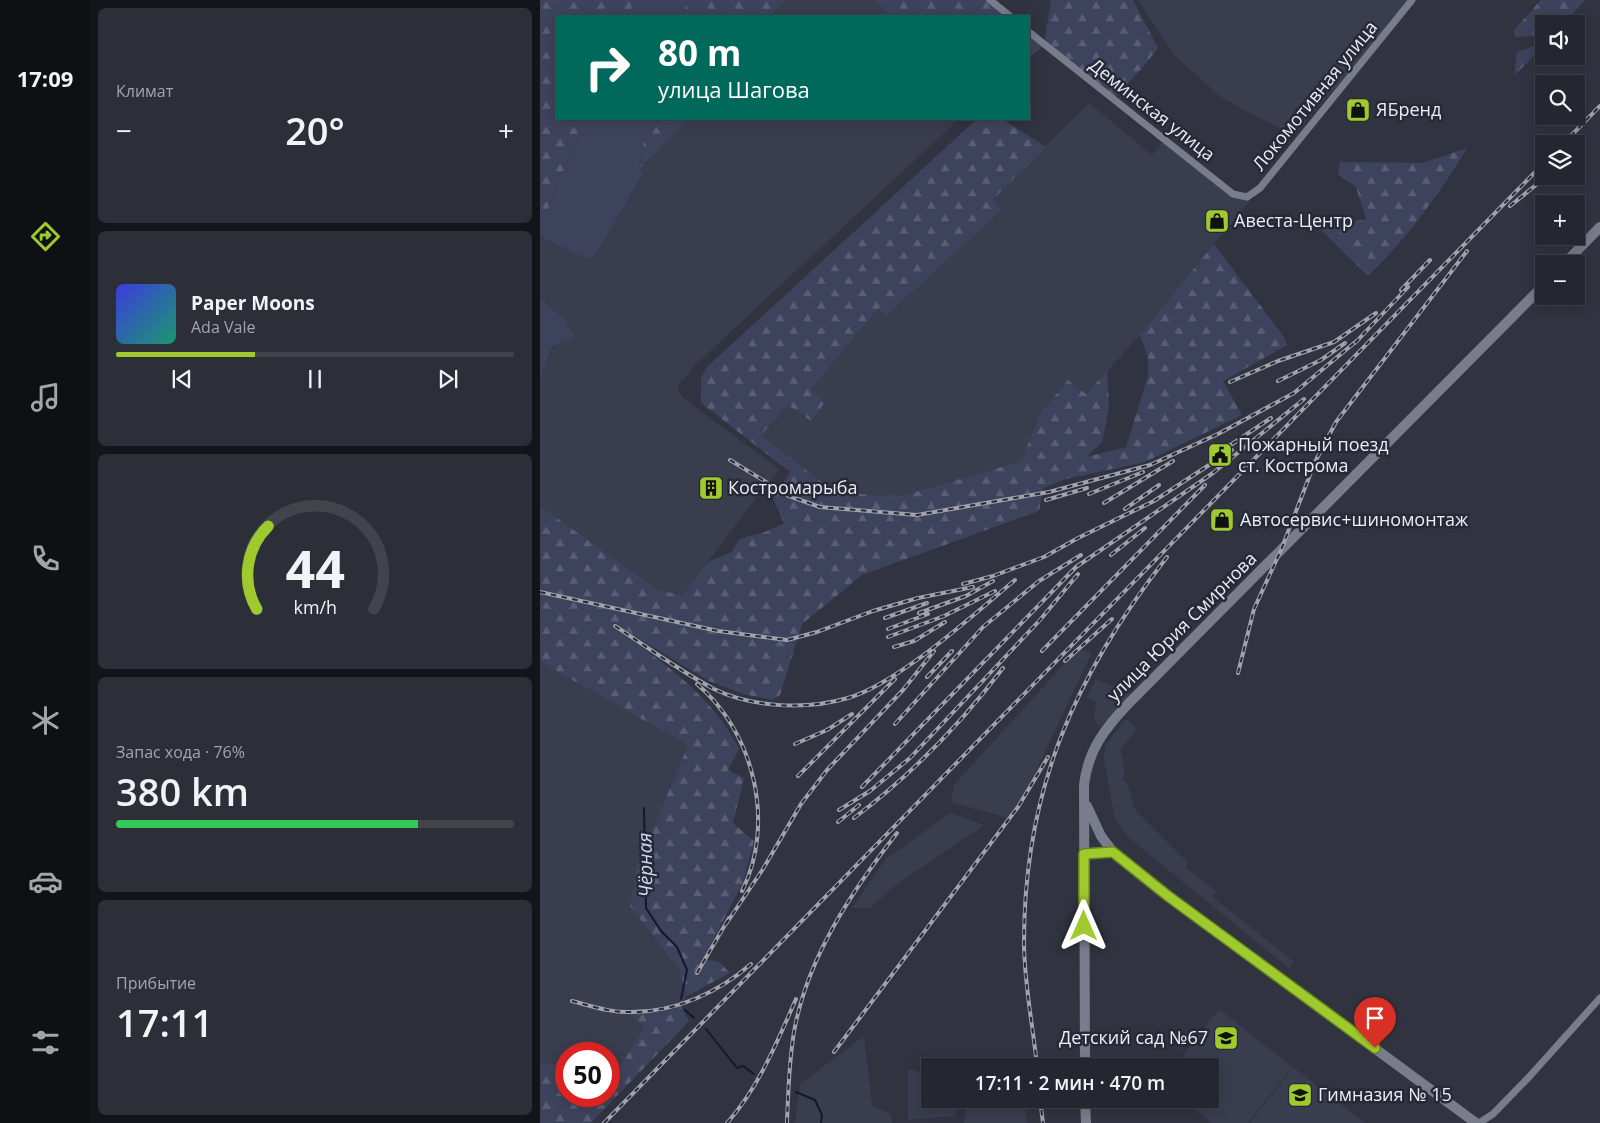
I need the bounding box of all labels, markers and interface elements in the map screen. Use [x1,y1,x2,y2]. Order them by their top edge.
map controls [1535,15,1585,305]
button: sound [1535,15,1585,65]
street label: Локомотивная улица [1246,16,1382,175]
text: 80 m [658,29,741,76]
icon: right [575,35,640,100]
street label: Деминская улица [1085,53,1220,166]
text: 17:09 [17,63,73,93]
text: улица Шагова [658,74,810,104]
button: search [1535,75,1585,125]
text: Климат [116,80,173,102]
shop icon: ЯБренд [1345,97,1371,123]
place label: ЯБренд [1376,97,1441,121]
text: 20° [285,104,345,156]
text: − [116,111,132,149]
text: + [498,111,514,149]
button: layers [1535,135,1585,185]
button: + [1535,195,1585,245]
shop icon: Авеста-Центр [1204,208,1230,234]
place label: Авеста-Центр [1234,208,1353,232]
icon: directions [28,219,63,254]
button: − [1535,255,1585,305]
text: Paper Moons [191,290,315,316]
text: Ada Vale [191,316,255,338]
icon: previous [168,365,196,393]
icon: pause [301,365,329,393]
icon: next [434,365,462,393]
icon: music [28,380,63,415]
place label: Пожарный поезд ст. Кострома [1238,432,1389,477]
public building icon: Пожарный поезд ст. Кострома [1207,442,1233,468]
building icon: Костромарыба [698,475,724,501]
place label: Костромарыба [728,475,858,499]
shop icon: Автосервис+шиномонтаж [1209,507,1235,533]
place label: Автосервис+шиномонтаж [1240,507,1469,531]
text: 44 [285,532,345,603]
icon: phone [28,541,63,576]
street label: улица Юрия Смирнова [1101,546,1261,706]
text: km/h [293,595,337,619]
icon: climate [28,703,63,738]
text: Запас хода · 76% [116,741,245,763]
text: 380 km [116,765,249,817]
water label: Чёрная [631,832,659,898]
icon: car [28,864,63,899]
position arrow [1057,899,1109,951]
text: Прибытие [116,972,196,994]
text: 17:11 [116,996,213,1048]
pin [1354,997,1396,1048]
icon: arrive [1361,1004,1389,1032]
icon: filters [28,1025,63,1060]
place label: Детский сад №67 [1059,1025,1208,1049]
school or university icon: Детский сад №67 [1213,1025,1239,1051]
speed limit sign: 50 [555,1042,620,1107]
text: 17:11 · 2 мин · 470 m [975,1070,1165,1096]
school or university icon: Гимназия № 15 [1287,1082,1313,1108]
place label: Гимназия № 15 [1318,1082,1452,1106]

